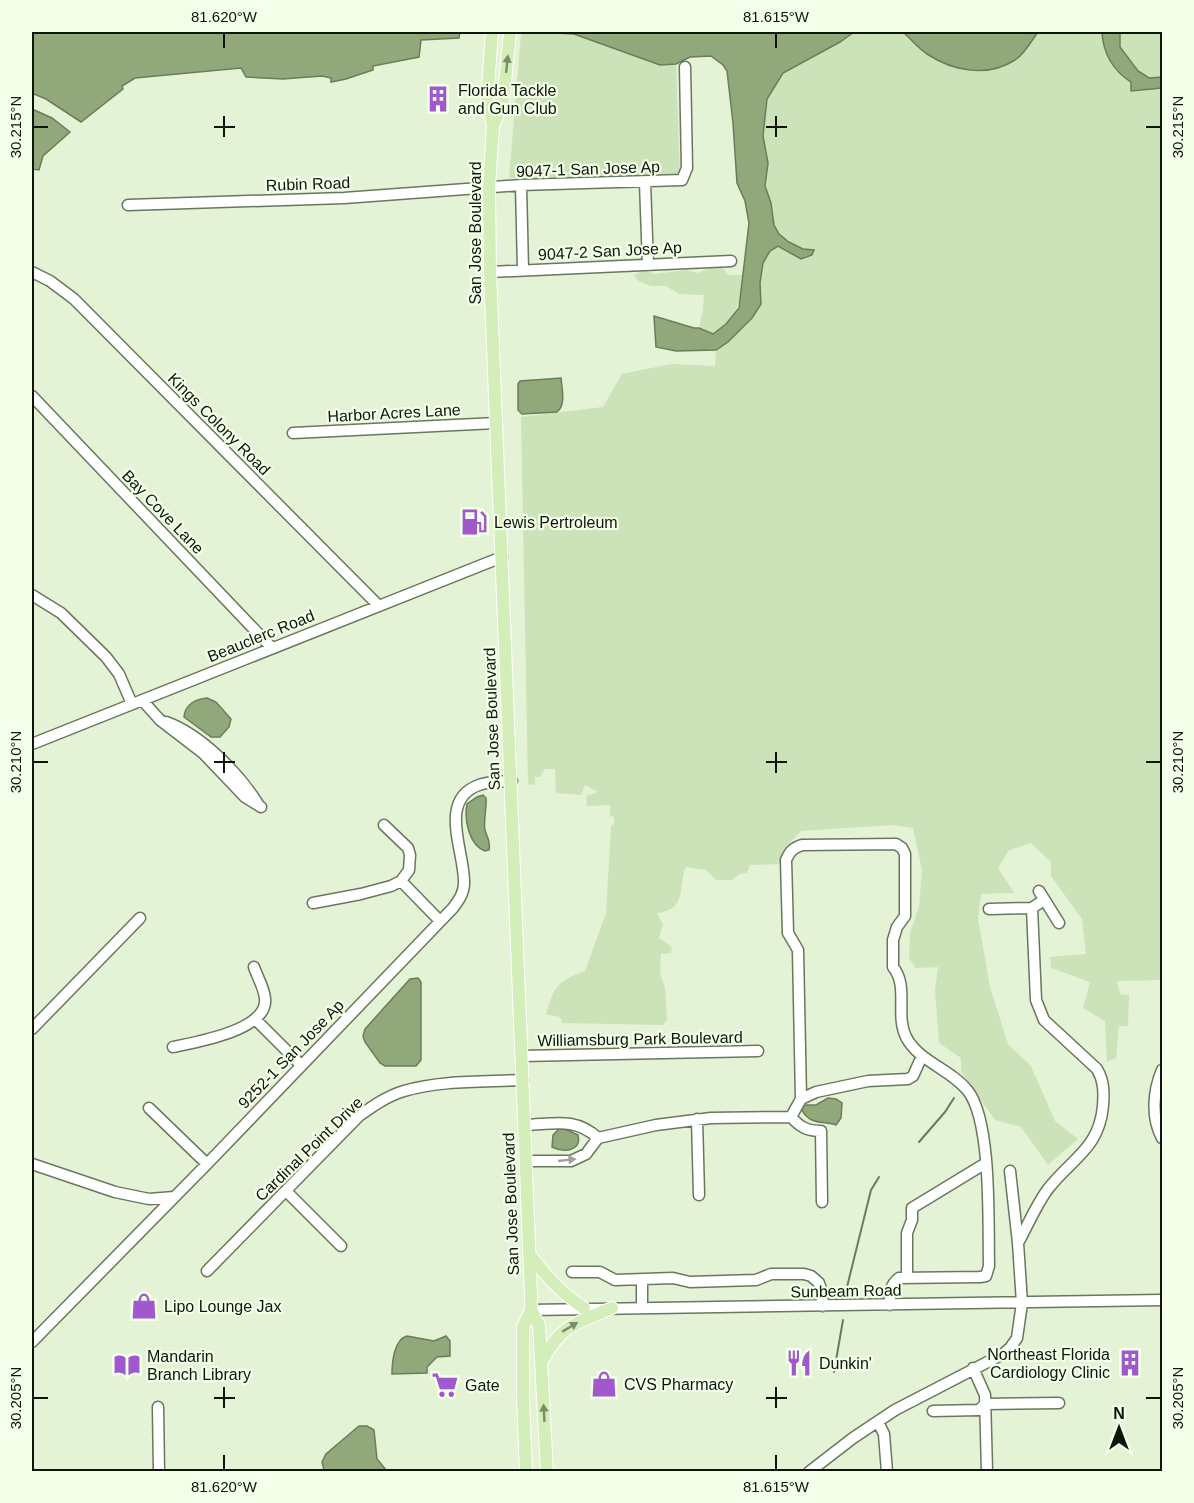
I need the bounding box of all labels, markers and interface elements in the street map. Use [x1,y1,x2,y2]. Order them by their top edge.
text: 81.620°W [191,8,258,25]
text: 81.615°W [743,8,810,25]
one-way arrow [502,54,512,73]
place label: Florida Tackle and Gun Club [458,82,557,117]
building icon: Florida Tackle and Gun Club [423,84,453,114]
text: 30.215°N [7,96,24,158]
text: 30.215°N [1169,96,1186,158]
street label: 9047-1 San Jose Ap [516,158,660,180]
street label: San Jose Boulevard [467,161,484,305]
street label: Rubin Road [265,174,351,194]
street label: 9047-2 San Jose Ap [538,239,683,263]
street label: Kings Colony Road [165,370,273,478]
street label: Harbor Acres Lane [327,401,461,425]
street label: Bay Cove Lane [119,467,207,557]
fuel station icon: Lewis Pertroleum [459,507,489,537]
place label: Lewis Pertroleum [494,514,618,531]
street label: Beauclerc Road [205,607,317,665]
street label: San Jose Boulevard [481,647,503,791]
text: 30.210°N [7,731,24,793]
text: 30.210°N [1169,731,1186,793]
street label: 9252-1 San Jose Ap [235,996,347,1112]
street label: Williamsburg Park Boulevard [537,1029,743,1049]
street label: Cardinal Point Drive [252,1093,366,1205]
street label: San Jose Boulevard [500,1132,522,1276]
one-way arrow [558,1155,577,1165]
street label: Sunbeam Road [790,1282,902,1300]
shop icon: Lipo Lounge Jax [129,1291,159,1321]
place label: Lipo Lounge Jax [164,1298,281,1315]
one-way arrow [562,1322,579,1332]
place label: Northeast Florida Cardiology Clinic [987,1346,1110,1381]
place label: Mandarin Branch Library [147,1348,251,1383]
restaurant icon: Dunkin' [784,1348,814,1378]
building icon: Northeast Florida Cardiology Clinic [1115,1348,1145,1378]
library icon: Mandarin Branch Library [112,1350,142,1380]
place label: Dunkin' [819,1355,872,1372]
text: 30.205°N [7,1367,24,1429]
text: 30.205°N [1169,1367,1186,1429]
shop icon: CVS Pharmacy [589,1369,619,1399]
supermarket icon: Gate [430,1370,460,1400]
place label: CVS Pharmacy [624,1376,733,1393]
place label: Gate [465,1377,500,1394]
north arrow [1089,1398,1149,1458]
one-way arrow [539,1404,548,1423]
text: N [1113,1405,1125,1422]
text: 81.620°W [191,1478,258,1495]
text: 81.615°W [743,1478,810,1495]

